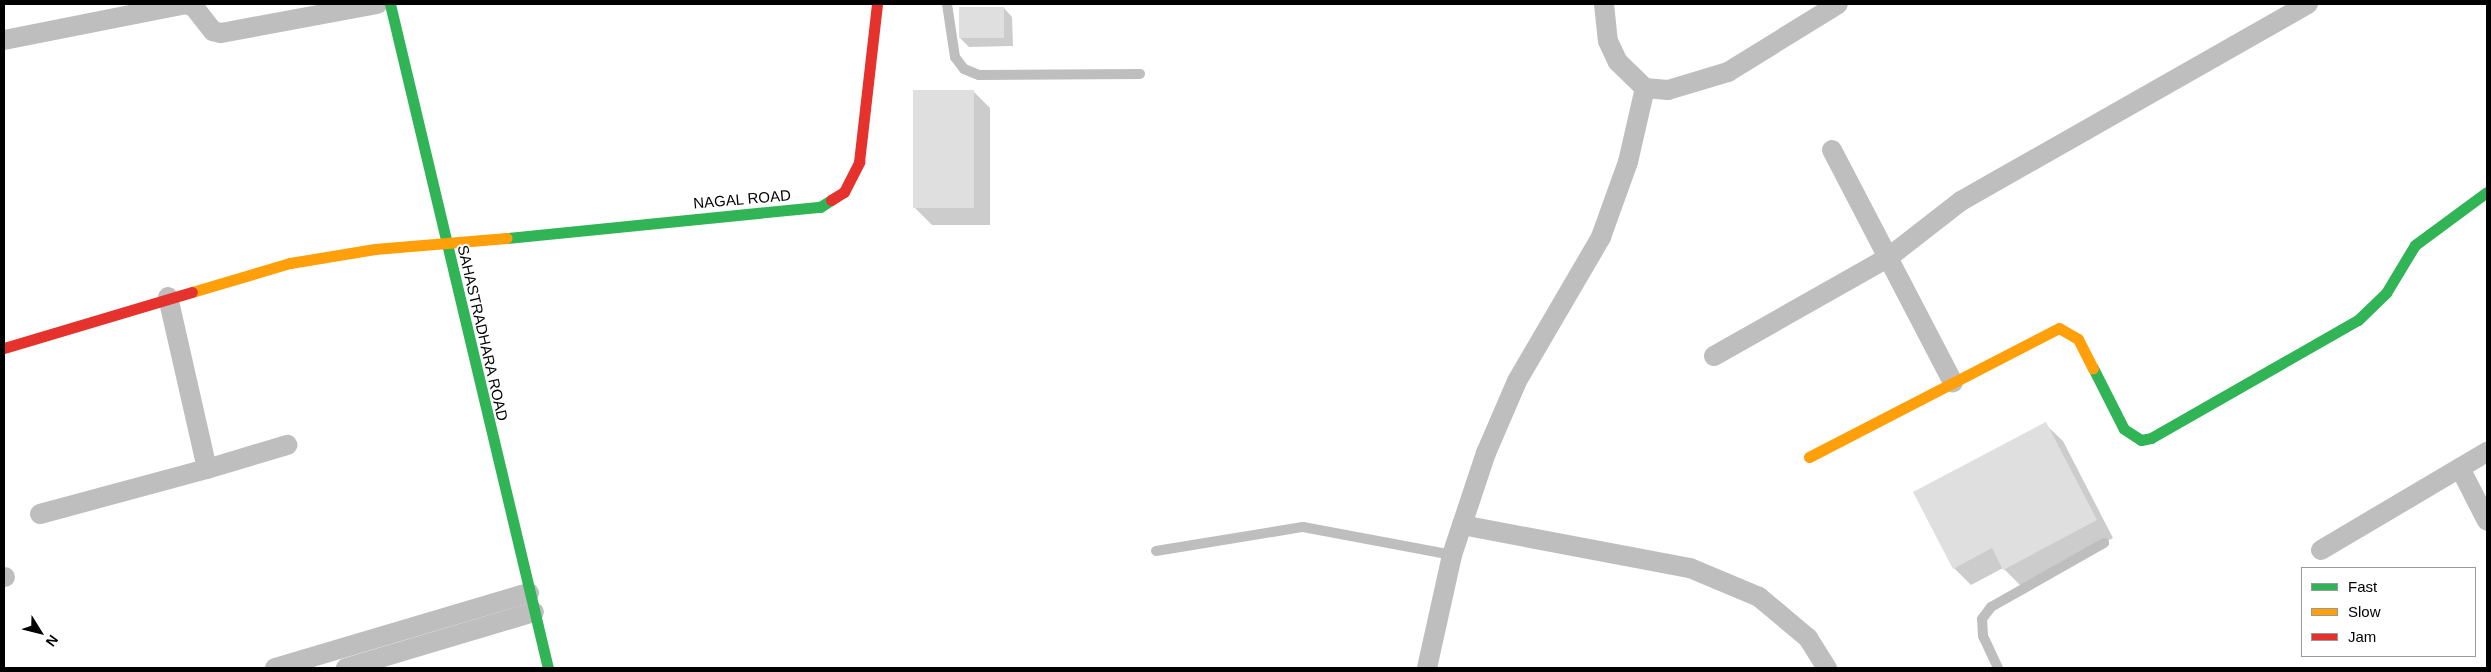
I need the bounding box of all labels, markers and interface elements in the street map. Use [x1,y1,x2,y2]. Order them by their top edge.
street label: NAGAL ROAD [692,186,792,212]
street label: SAHASTRADHARA ROAD [454,243,512,423]
legend [2301,567,2476,657]
text: Fast [2348,578,2377,595]
text: Slow [2348,603,2381,620]
north arrow [15,607,65,657]
text: Jam [2348,628,2376,645]
text: N [43,632,62,650]

